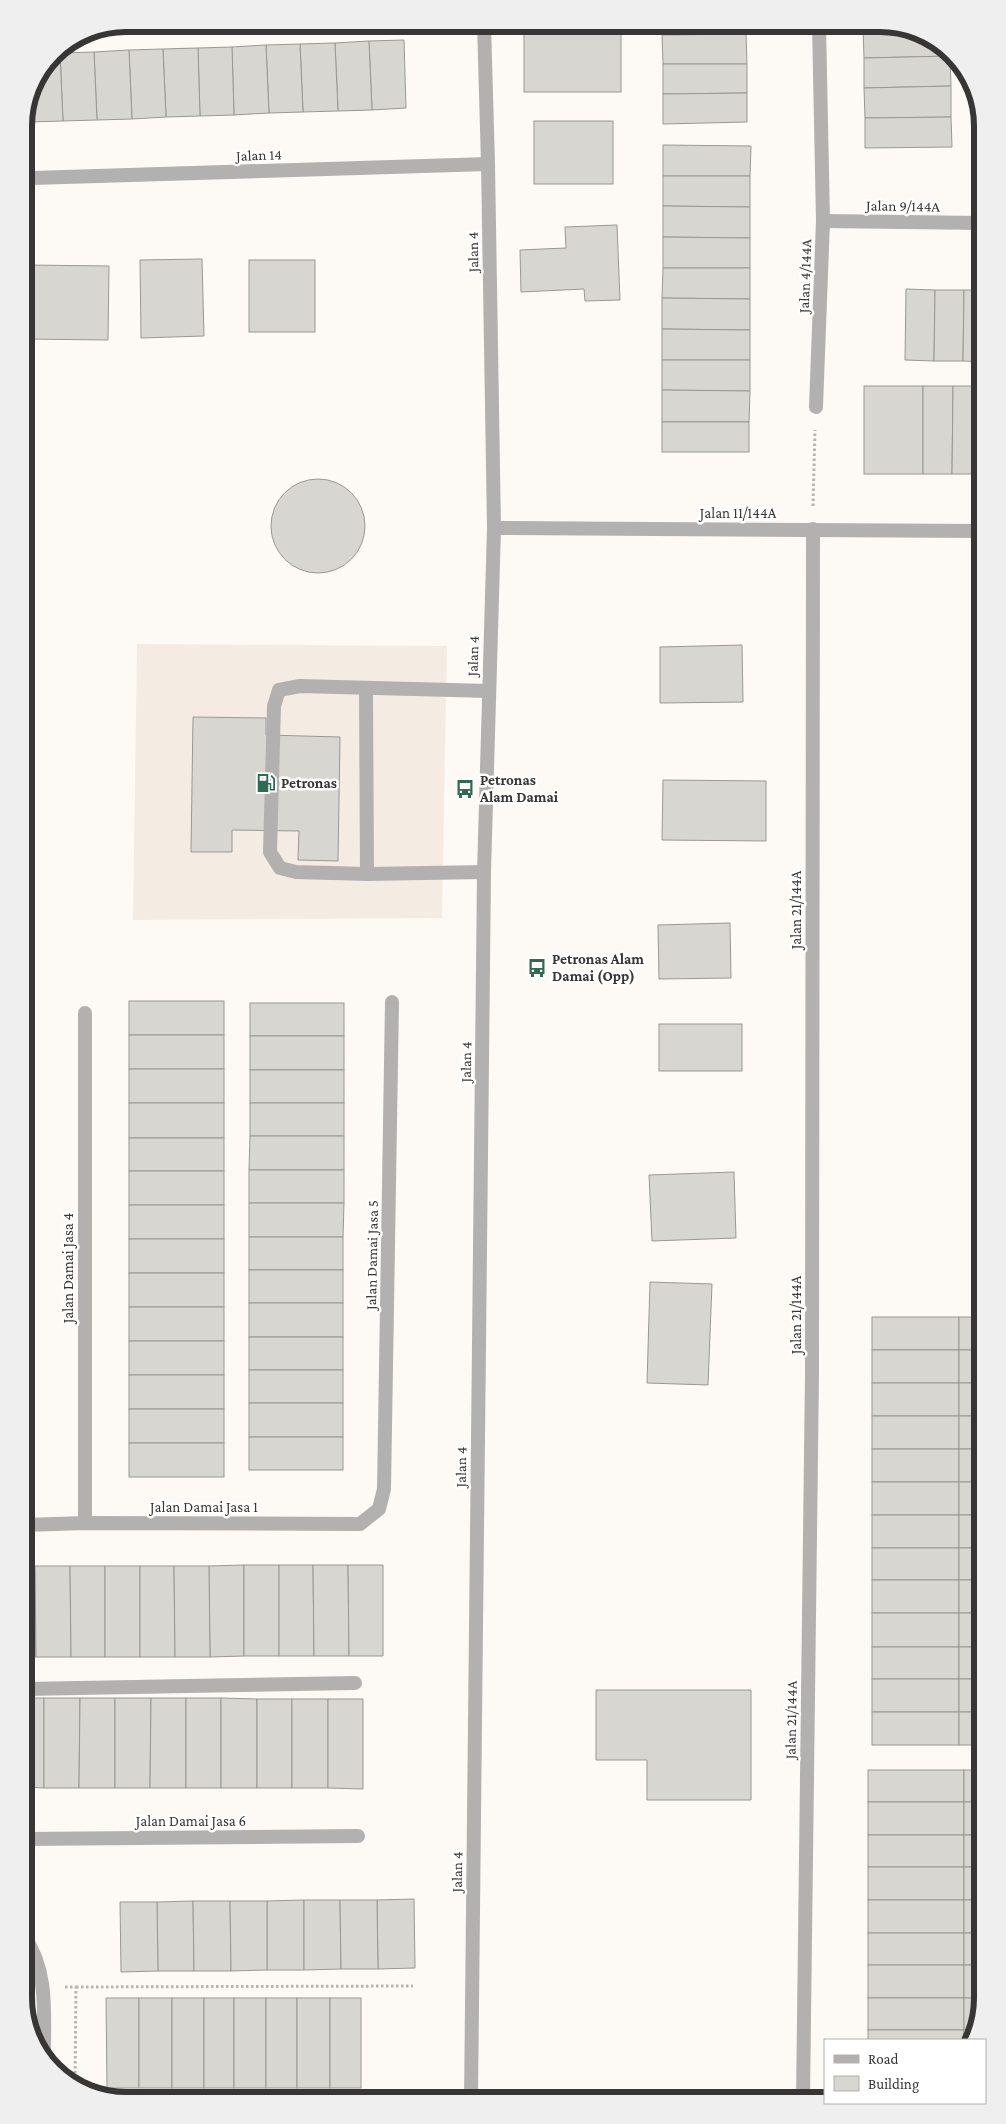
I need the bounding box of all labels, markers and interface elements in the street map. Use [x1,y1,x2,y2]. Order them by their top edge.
street label: Jalan 14 [234,146,282,165]
street label: Jalan 9/144A [864,197,941,216]
street label: Jalan 4 [465,231,482,275]
street label: Jalan 4/144A [796,238,815,315]
street label: Jalan 11/144A [698,505,777,522]
street label: Jalan 4 [464,635,483,679]
fuel station icon: Petronas [255,772,277,794]
place label: Petronas Alam Damai [479,772,559,805]
place label: Petronas [281,775,337,791]
bus stop icon: Petronas Alam Damai [454,778,476,800]
street label: Jalan 21/144A [788,870,805,951]
place label: Petronas Alam Damai (Opp) [552,951,644,985]
bus stop icon: Petronas Alam Damai (Opp) [526,957,548,979]
street label: Jalan 4 [458,1041,475,1085]
street label: Jalan Damai Jasa 5 [363,1200,382,1312]
street label: Jalan Damai Jasa 4 [60,1213,77,1325]
street label: Jalan 21/144A [788,1275,805,1356]
street label: Jalan 4 [453,1446,470,1490]
street label: Jalan Damai Jasa 1 [148,1499,258,1516]
street label: Jalan 21/144A [782,1680,801,1761]
street label: Jalan Damai Jasa 6 [134,1813,246,1830]
street label: Jalan 4 [449,1851,466,1895]
legend [824,2039,986,2104]
text: Road [868,2051,899,2067]
text: Building [868,2076,919,2093]

